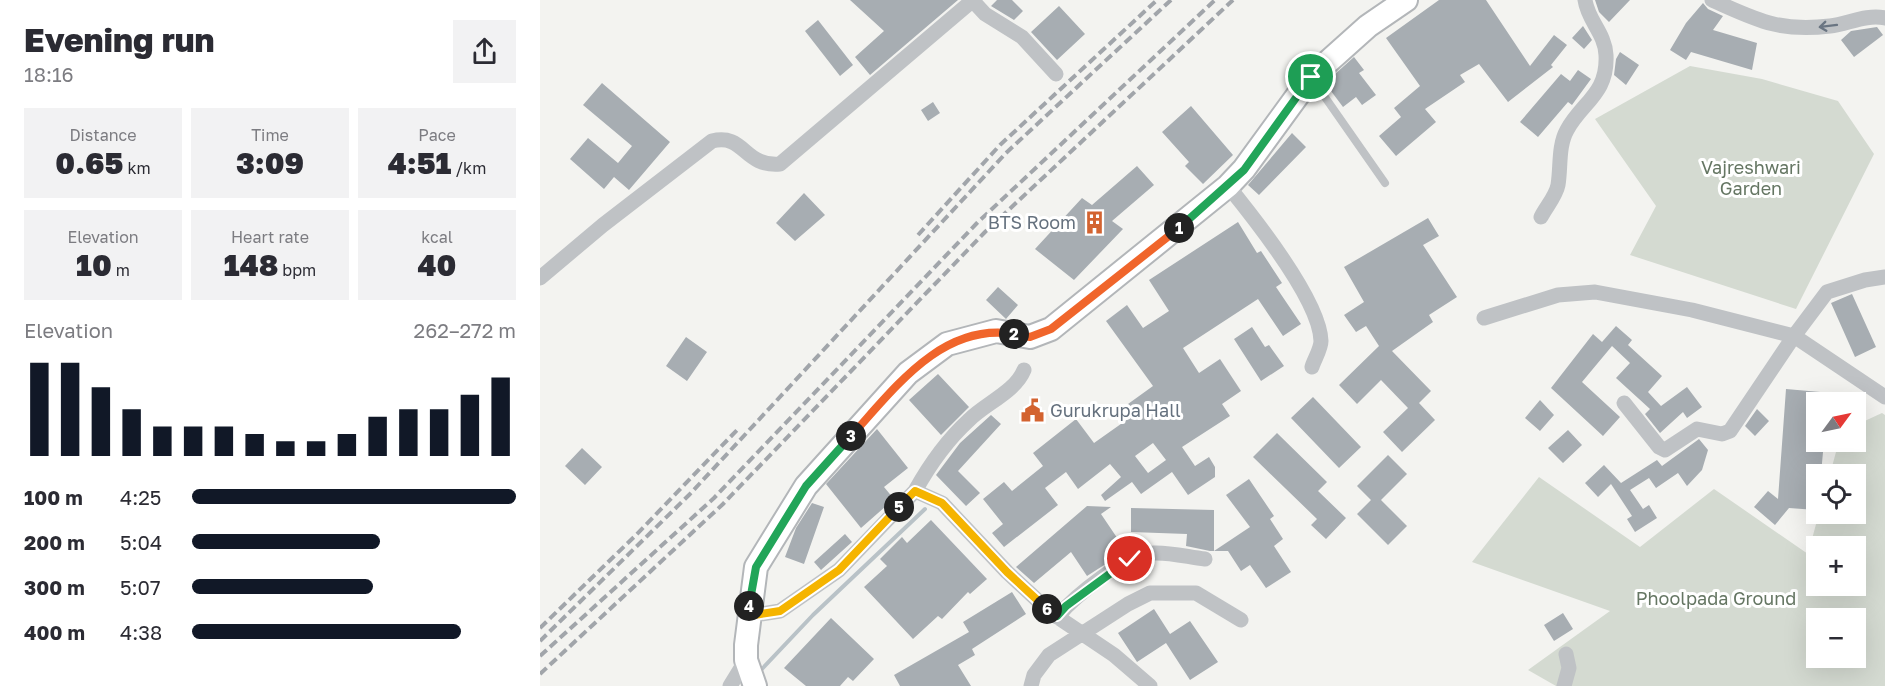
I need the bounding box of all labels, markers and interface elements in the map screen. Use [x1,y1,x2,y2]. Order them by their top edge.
text: Evening run [24,20,215,59]
button: share [453,20,516,83]
one-way arrow [1818,20,1838,31]
pin [1285,51,1336,102]
icon: arrive [1294,60,1327,93]
text: 18:16 [24,62,74,86]
text: Distance [69,125,137,145]
text: Time [251,125,289,145]
text: Pace [418,125,456,145]
text: 0.65 [55,145,123,181]
text: 3:09 [236,145,304,181]
text: 4:51 [388,145,451,181]
park label: Vajreshwari Garden [1701,156,1801,199]
text: km [123,158,151,178]
text: /km [451,158,486,178]
building icon: BTS Room [1081,210,1107,236]
place label: BTS Room [988,211,1076,233]
pin: 1 [1164,213,1194,243]
text: 1 [1175,218,1183,238]
text: Elevation [67,227,139,247]
text: Heart rate [231,227,309,247]
text: kcal [421,227,453,247]
text: 10 [76,247,112,283]
text: 148 [224,247,278,283]
text: 40 [418,247,456,283]
text: m [112,260,130,280]
text: bpm [278,260,316,280]
text: Elevation [24,318,113,342]
text: 262–272 m [414,318,516,342]
pin: 2 [999,319,1029,349]
text: 2 [1009,324,1019,344]
north arrow [1806,392,1866,452]
map controls [1806,392,1866,668]
public building icon: Gurukrupa Hall [1019,398,1045,424]
place label: Gurukrupa Hall [1050,399,1181,421]
pin: 3 [836,421,866,451]
text: 3 [846,426,856,446]
button: locate [1806,464,1866,524]
text: 100 m [24,485,83,509]
text: 4:25 [120,485,161,509]
pin: 5 [884,492,914,522]
text: 5 [894,497,904,517]
text: 200 m [24,530,85,554]
text: 5:04 [120,530,162,554]
pin [1104,533,1155,584]
button: + [1806,536,1866,596]
icon: check [1113,542,1146,575]
text: 300 m [24,575,85,599]
text: 5:07 [120,575,161,599]
park label: Phoolpada Ground [1636,587,1796,609]
pin: 4 [734,591,764,621]
pin: 6 [1032,594,1062,624]
text: 4 [744,596,754,616]
text: 6 [1042,599,1052,619]
button: − [1806,608,1866,668]
text: 400 m [24,620,85,644]
text: 4:38 [120,620,162,644]

